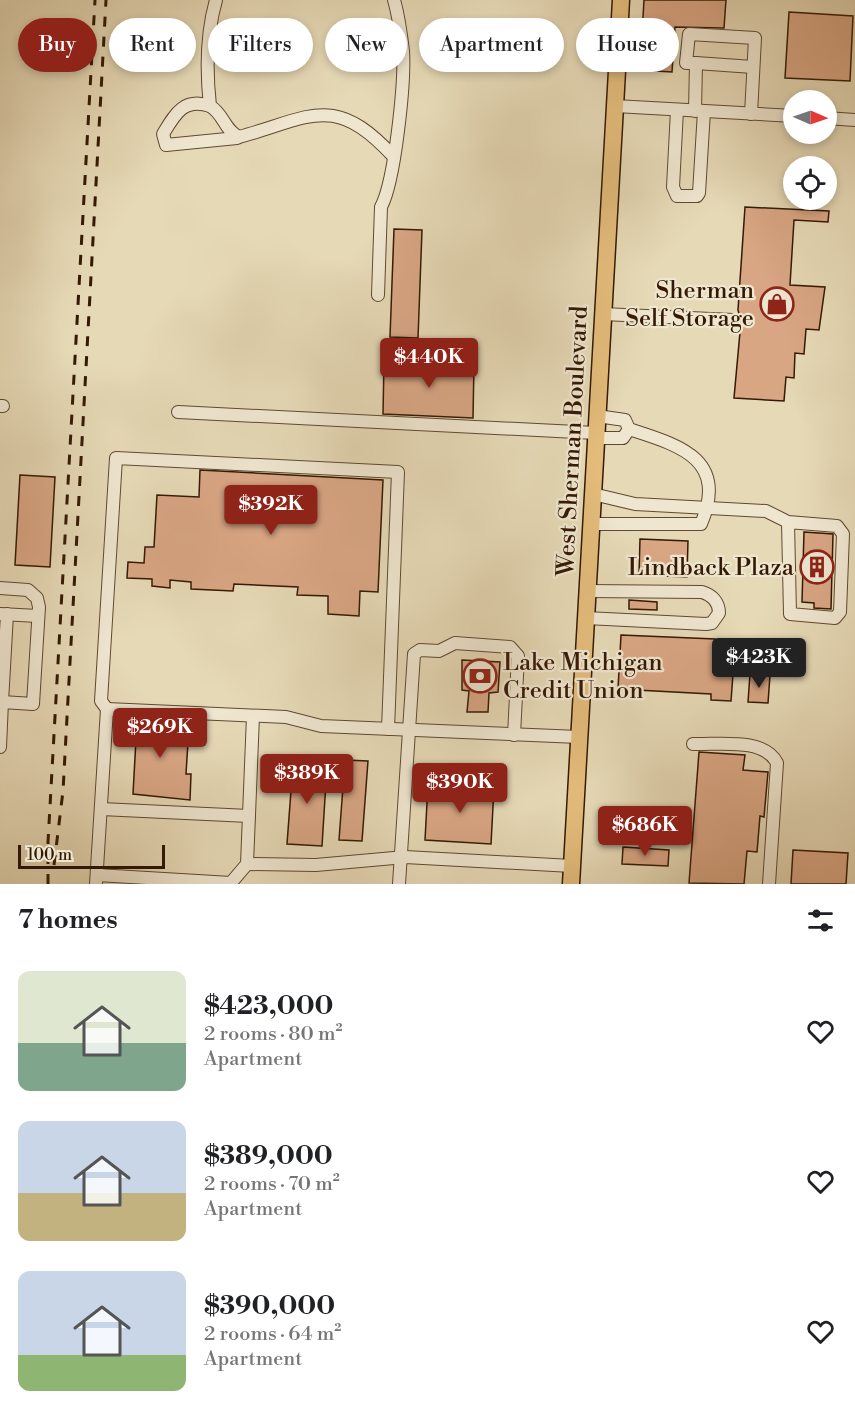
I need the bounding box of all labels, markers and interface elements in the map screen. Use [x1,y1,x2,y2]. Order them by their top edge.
chip: Buy [18,18,97,72]
chip: Rent [109,18,196,72]
chip: Filters [208,18,313,72]
chip: New [325,18,407,72]
chip: Apartment [419,18,564,72]
chip: House [576,18,679,72]
north arrow [783,90,837,144]
map controls [783,90,837,210]
button: locate [783,156,837,210]
place label: Sherman Self Storage [625,276,754,334]
shop icon: Sherman Self Storage [759,286,795,322]
street label: West Sherman Boulevard [551,305,595,578]
pin: $440K [387,338,471,389]
text: $440K [394,345,464,370]
pin: $392K [229,485,313,536]
text: $392K [238,492,304,517]
building icon: Lindback Plaza [799,549,835,585]
place label: Lindback Plaza [628,553,795,583]
pin: $423K [717,638,801,689]
text: $423K [726,645,792,670]
place label: Lake Michigan Credit Union [503,648,663,706]
bank icon: Lake Michigan Credit Union [462,658,498,694]
pin: $269K [118,708,202,759]
text: $269K [127,715,193,740]
pin: $389K [265,754,349,805]
text: $389K [274,761,340,786]
pin: $390K [418,763,502,814]
text: $390K [426,770,494,795]
pin: $686K [603,806,687,857]
text: $686K [612,813,678,838]
scale bar [18,842,165,870]
text: 100 m [27,845,72,865]
text: 7 homes [18,904,118,936]
icon: filters [804,904,837,937]
text: $423,000 [204,990,333,1022]
icon: home [66,995,138,1067]
icon: heart [804,1015,837,1048]
text: 2 rooms · 80 m² [204,1022,342,1047]
text: Apartment [204,1047,302,1072]
text: $389,000 [204,1140,333,1172]
icon: home [66,1145,138,1217]
icon: heart [804,1165,837,1198]
text: 2 rooms · 70 m² [204,1172,340,1197]
text: Apartment [204,1197,302,1222]
text: $390,000 [204,1290,335,1322]
icon: home [66,1295,138,1367]
icon: heart [804,1315,837,1348]
text: 2 rooms · 64 m² [204,1322,341,1347]
text: Apartment [204,1347,302,1372]

